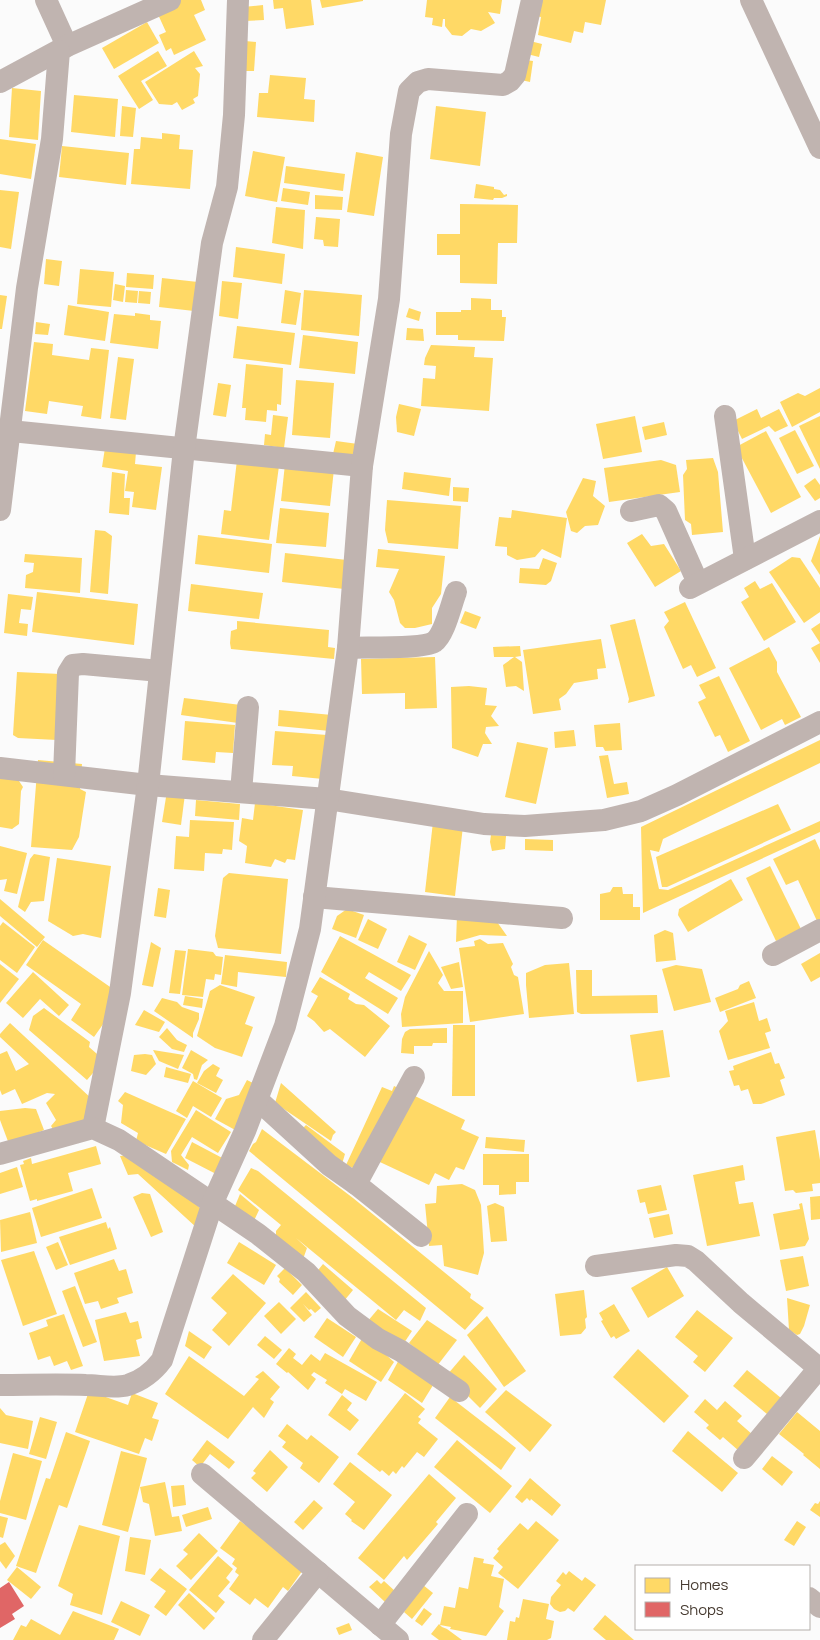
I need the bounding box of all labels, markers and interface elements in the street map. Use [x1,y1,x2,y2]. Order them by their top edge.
legend [635,1565,810,1630]
text: Homes [680,1574,729,1595]
text: Shops [680,1599,724,1620]

